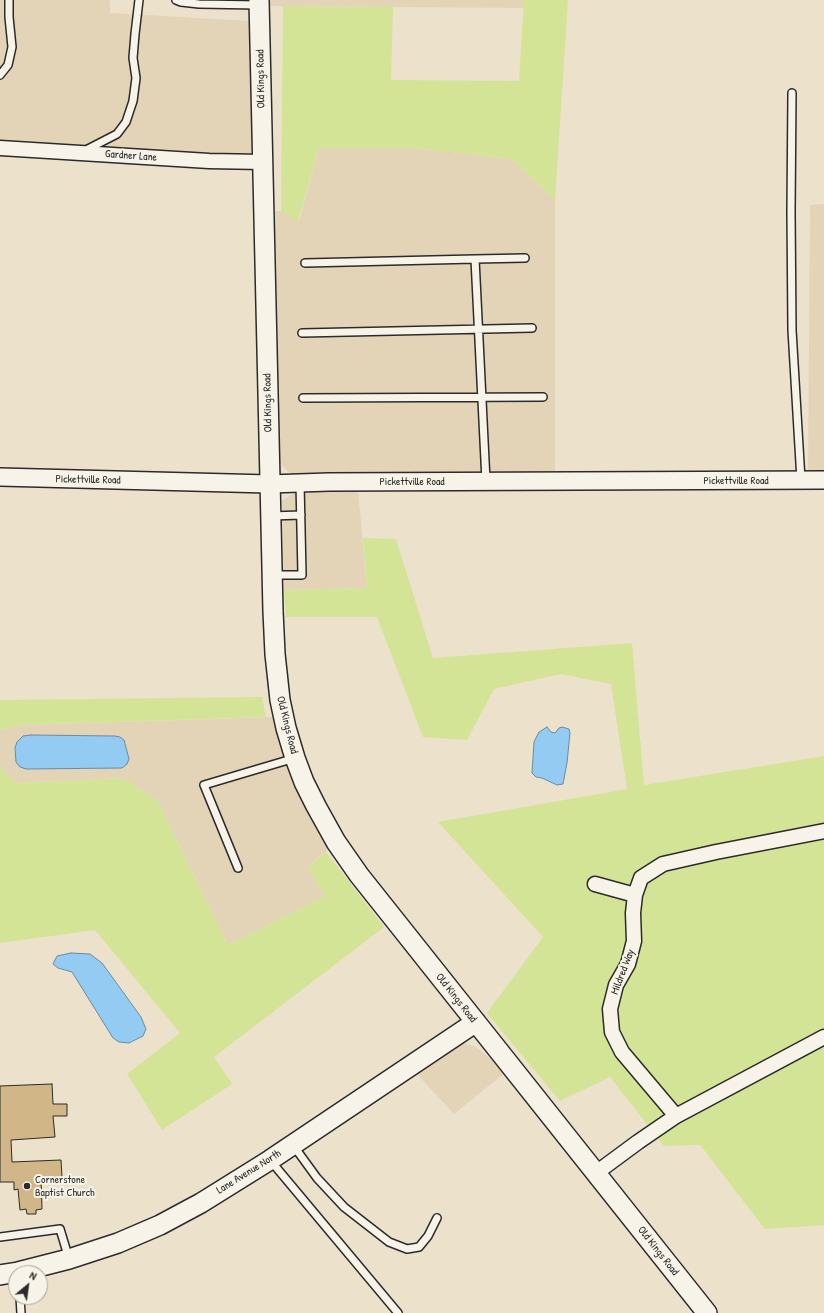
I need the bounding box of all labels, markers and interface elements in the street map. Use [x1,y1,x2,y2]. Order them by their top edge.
street label: Old Kings Road [254,50,268,108]
street label: Gardner Lane [105,148,157,164]
street label: Old Kings Road [261,374,275,432]
street label: Pickettville Road [55,473,121,487]
street label: Pickettville Road [703,474,769,488]
street label: Pickettville Road [379,475,445,489]
street label: Old Kings Road [273,695,301,755]
street label: Mildred Way [608,948,638,996]
street label: Old Kings Road [433,971,479,1025]
street label: Lane Avenue North [214,1147,284,1197]
place label: Cornerstone Baptist Church [35,1173,95,1199]
marker: Cornerstone Baptist Church [22,1181,32,1191]
street label: Old Kings Road [635,1224,681,1278]
north arrow [8,1265,48,1305]
text: N [27,1268,39,1283]

